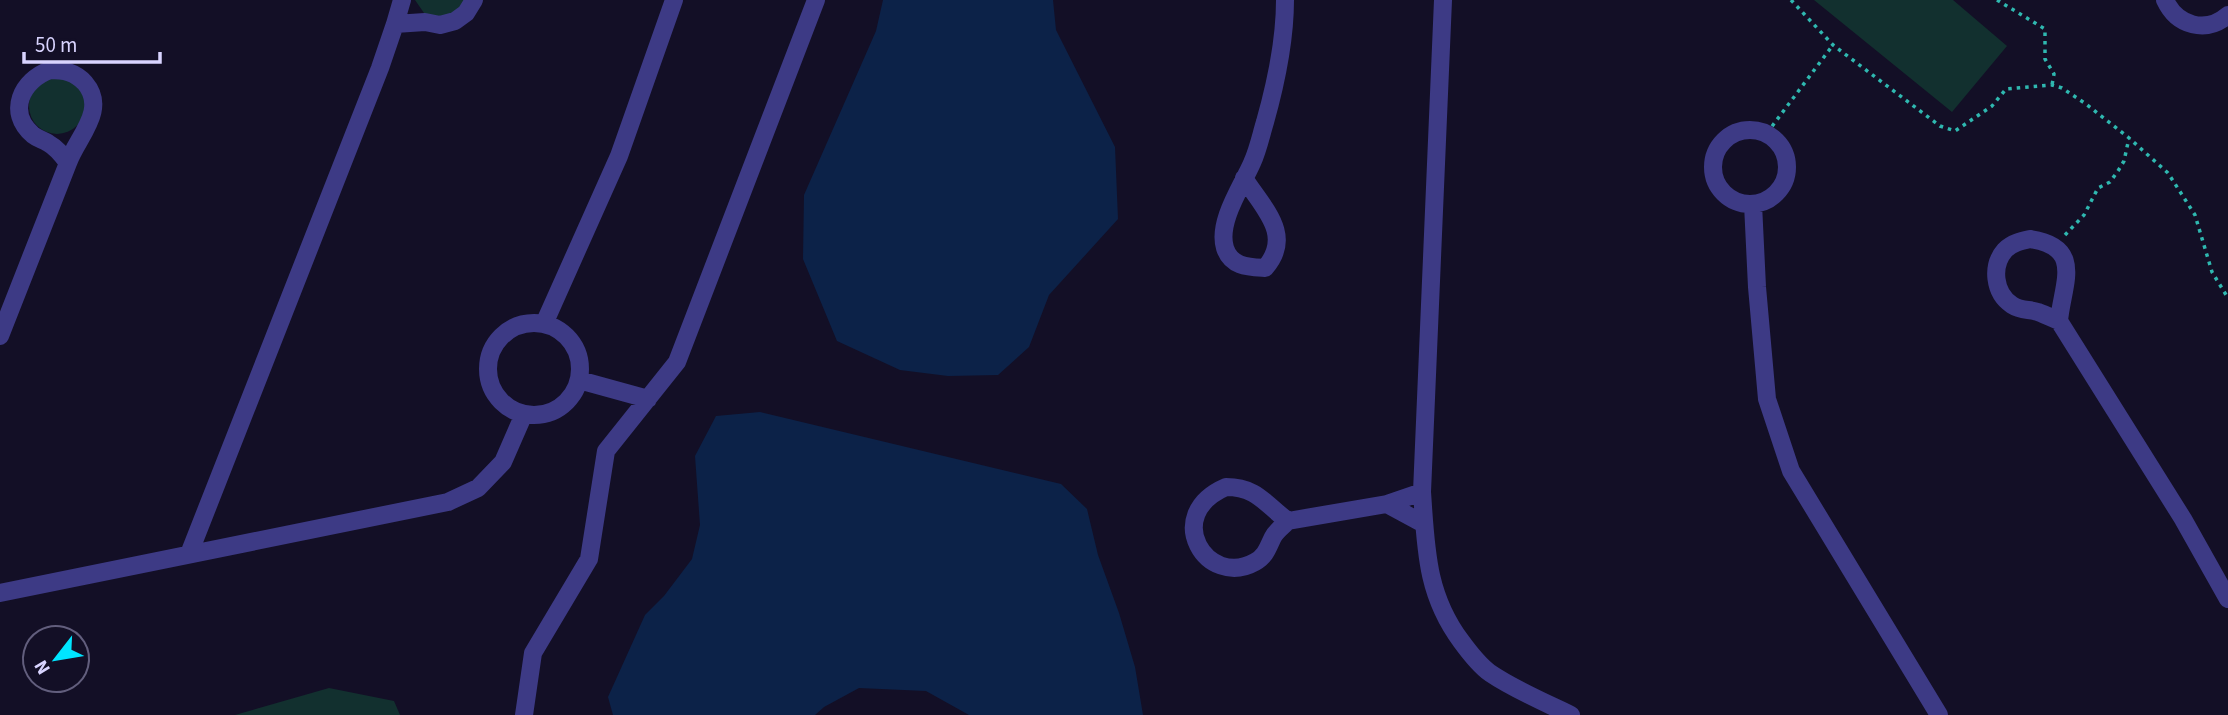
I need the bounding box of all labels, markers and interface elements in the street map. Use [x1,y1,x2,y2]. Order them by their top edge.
scale bar [24,21,161,65]
text: 50 m [35,30,77,60]
north arrow [21,624,91,694]
text: N [28,655,58,679]

